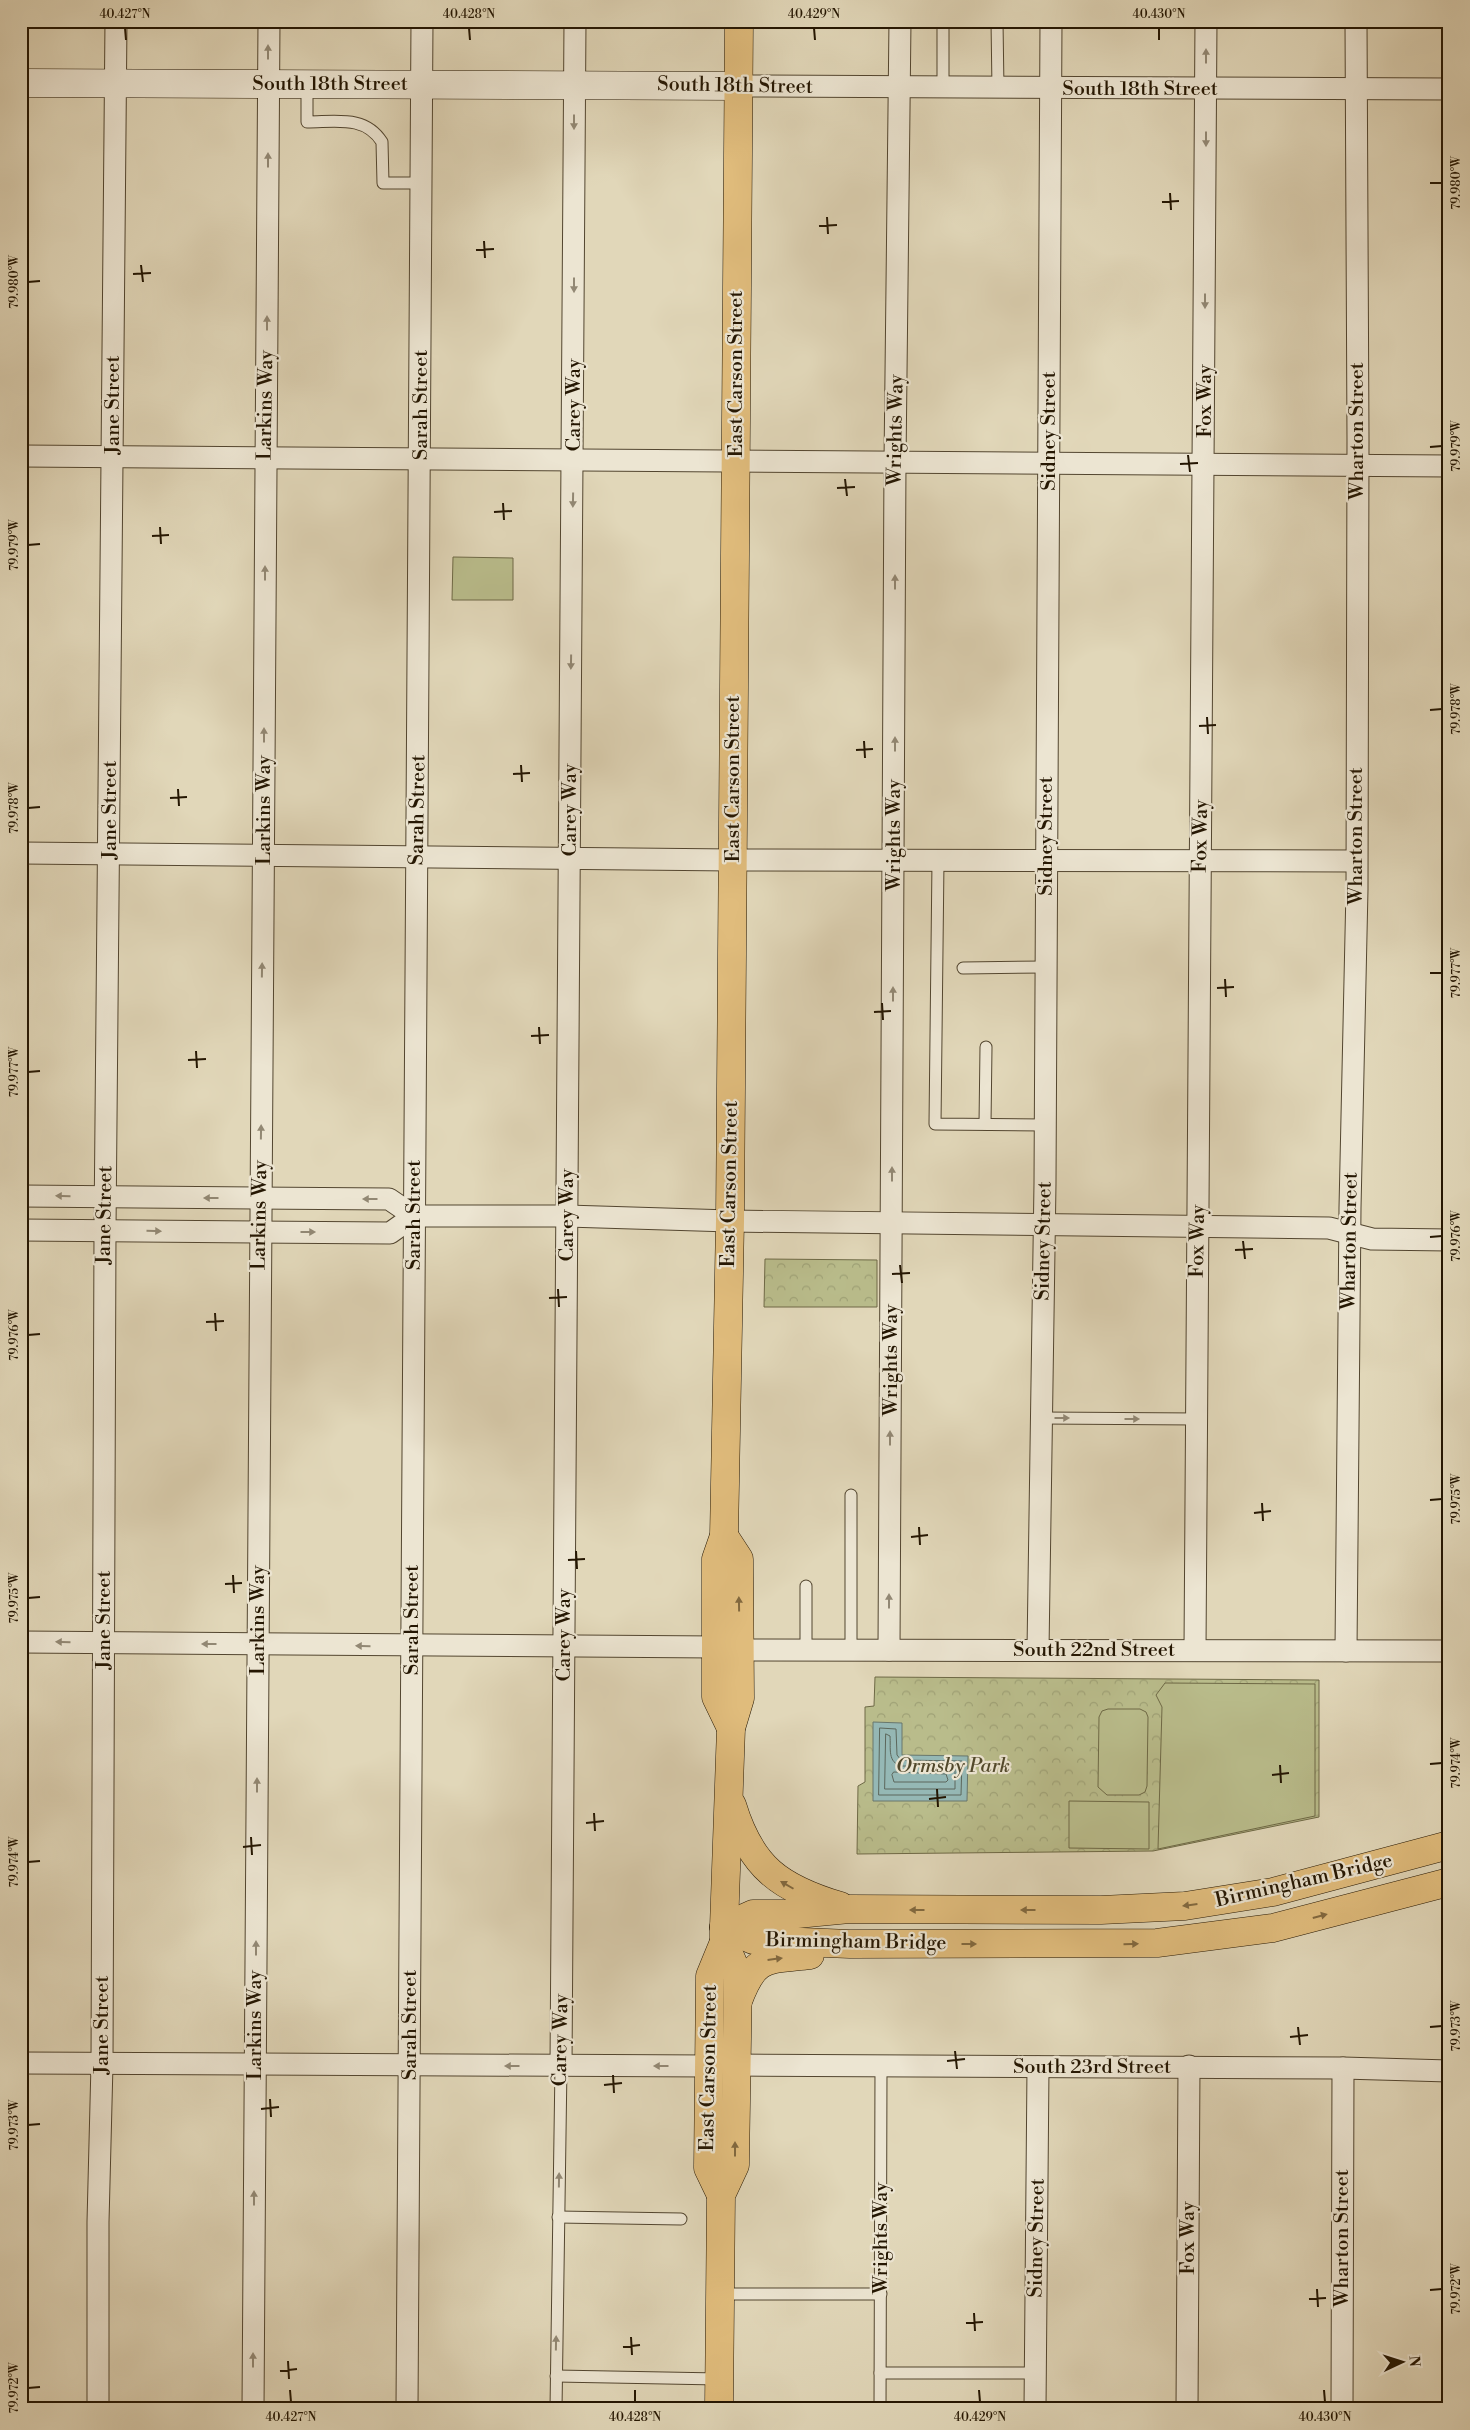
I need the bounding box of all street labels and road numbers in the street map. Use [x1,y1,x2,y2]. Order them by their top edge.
street label: South 18th Street [252,72,408,97]
street label: South 18th Street [657,72,813,100]
street label: South 18th Street [1062,77,1218,102]
street label: East Carson Street [724,291,749,457]
street label: Larkins Way [253,349,279,460]
street label: Sarah Street [409,350,434,460]
street label: Jane Street [101,355,126,456]
street label: Carey Way [562,358,587,451]
street label: Wharton Street [1345,362,1370,501]
street label: Fox Way [1193,364,1218,438]
street label: Sidney Street [1037,371,1062,491]
street label: Wrights Way [883,374,909,487]
street label: East Carson Street [721,696,746,862]
street label: Sarah Street [405,754,431,866]
street label: Larkins Way [252,755,277,865]
street label: Jane Street [98,760,123,861]
street label: Carey Way [558,763,583,856]
street label: Wharton Street [1344,767,1369,906]
street label: Sidney Street [1034,776,1059,896]
street label: Wrights Way [882,779,907,892]
street label: Fox Way [1188,799,1214,873]
street label: East Carson Street [716,1100,744,1268]
street label: Larkins Way [247,1159,273,1270]
street label: Sarah Street [402,1160,427,1270]
street label: Jane Street [92,1165,118,1266]
street label: Carey Way [555,1168,580,1261]
street label: Wharton Street [1336,1172,1364,1311]
street label: Sidney Street [1030,1181,1058,1301]
street label: Fox Way [1185,1204,1211,1278]
street label: Wrights Way [879,1304,904,1417]
street label: Larkins Way [246,1565,271,1675]
street label: Sarah Street [400,1565,425,1675]
street label: Jane Street [92,1570,117,1671]
street label: Carey Way [552,1588,577,1681]
street label: South 22nd Street [1013,1638,1175,1663]
street label: Birmingham Bridge [1212,1848,1395,1914]
street label: Birmingham Bridge [764,1928,947,1956]
street label: Larkins Way [243,1970,268,2080]
street label: Sarah Street [398,1970,423,2080]
street label: Jane Street [90,1975,115,2076]
street label: East Carson Street [695,1984,723,2152]
street label: Carey Way [548,1993,574,2087]
street label: South 23rd Street [1013,2055,1171,2080]
street label: Wharton Street [1330,2169,1355,2308]
street label: Sidney Street [1023,2178,1051,2298]
street label: Wrights Way [869,2182,894,2295]
street label: Fox Way [1176,2201,1201,2275]

